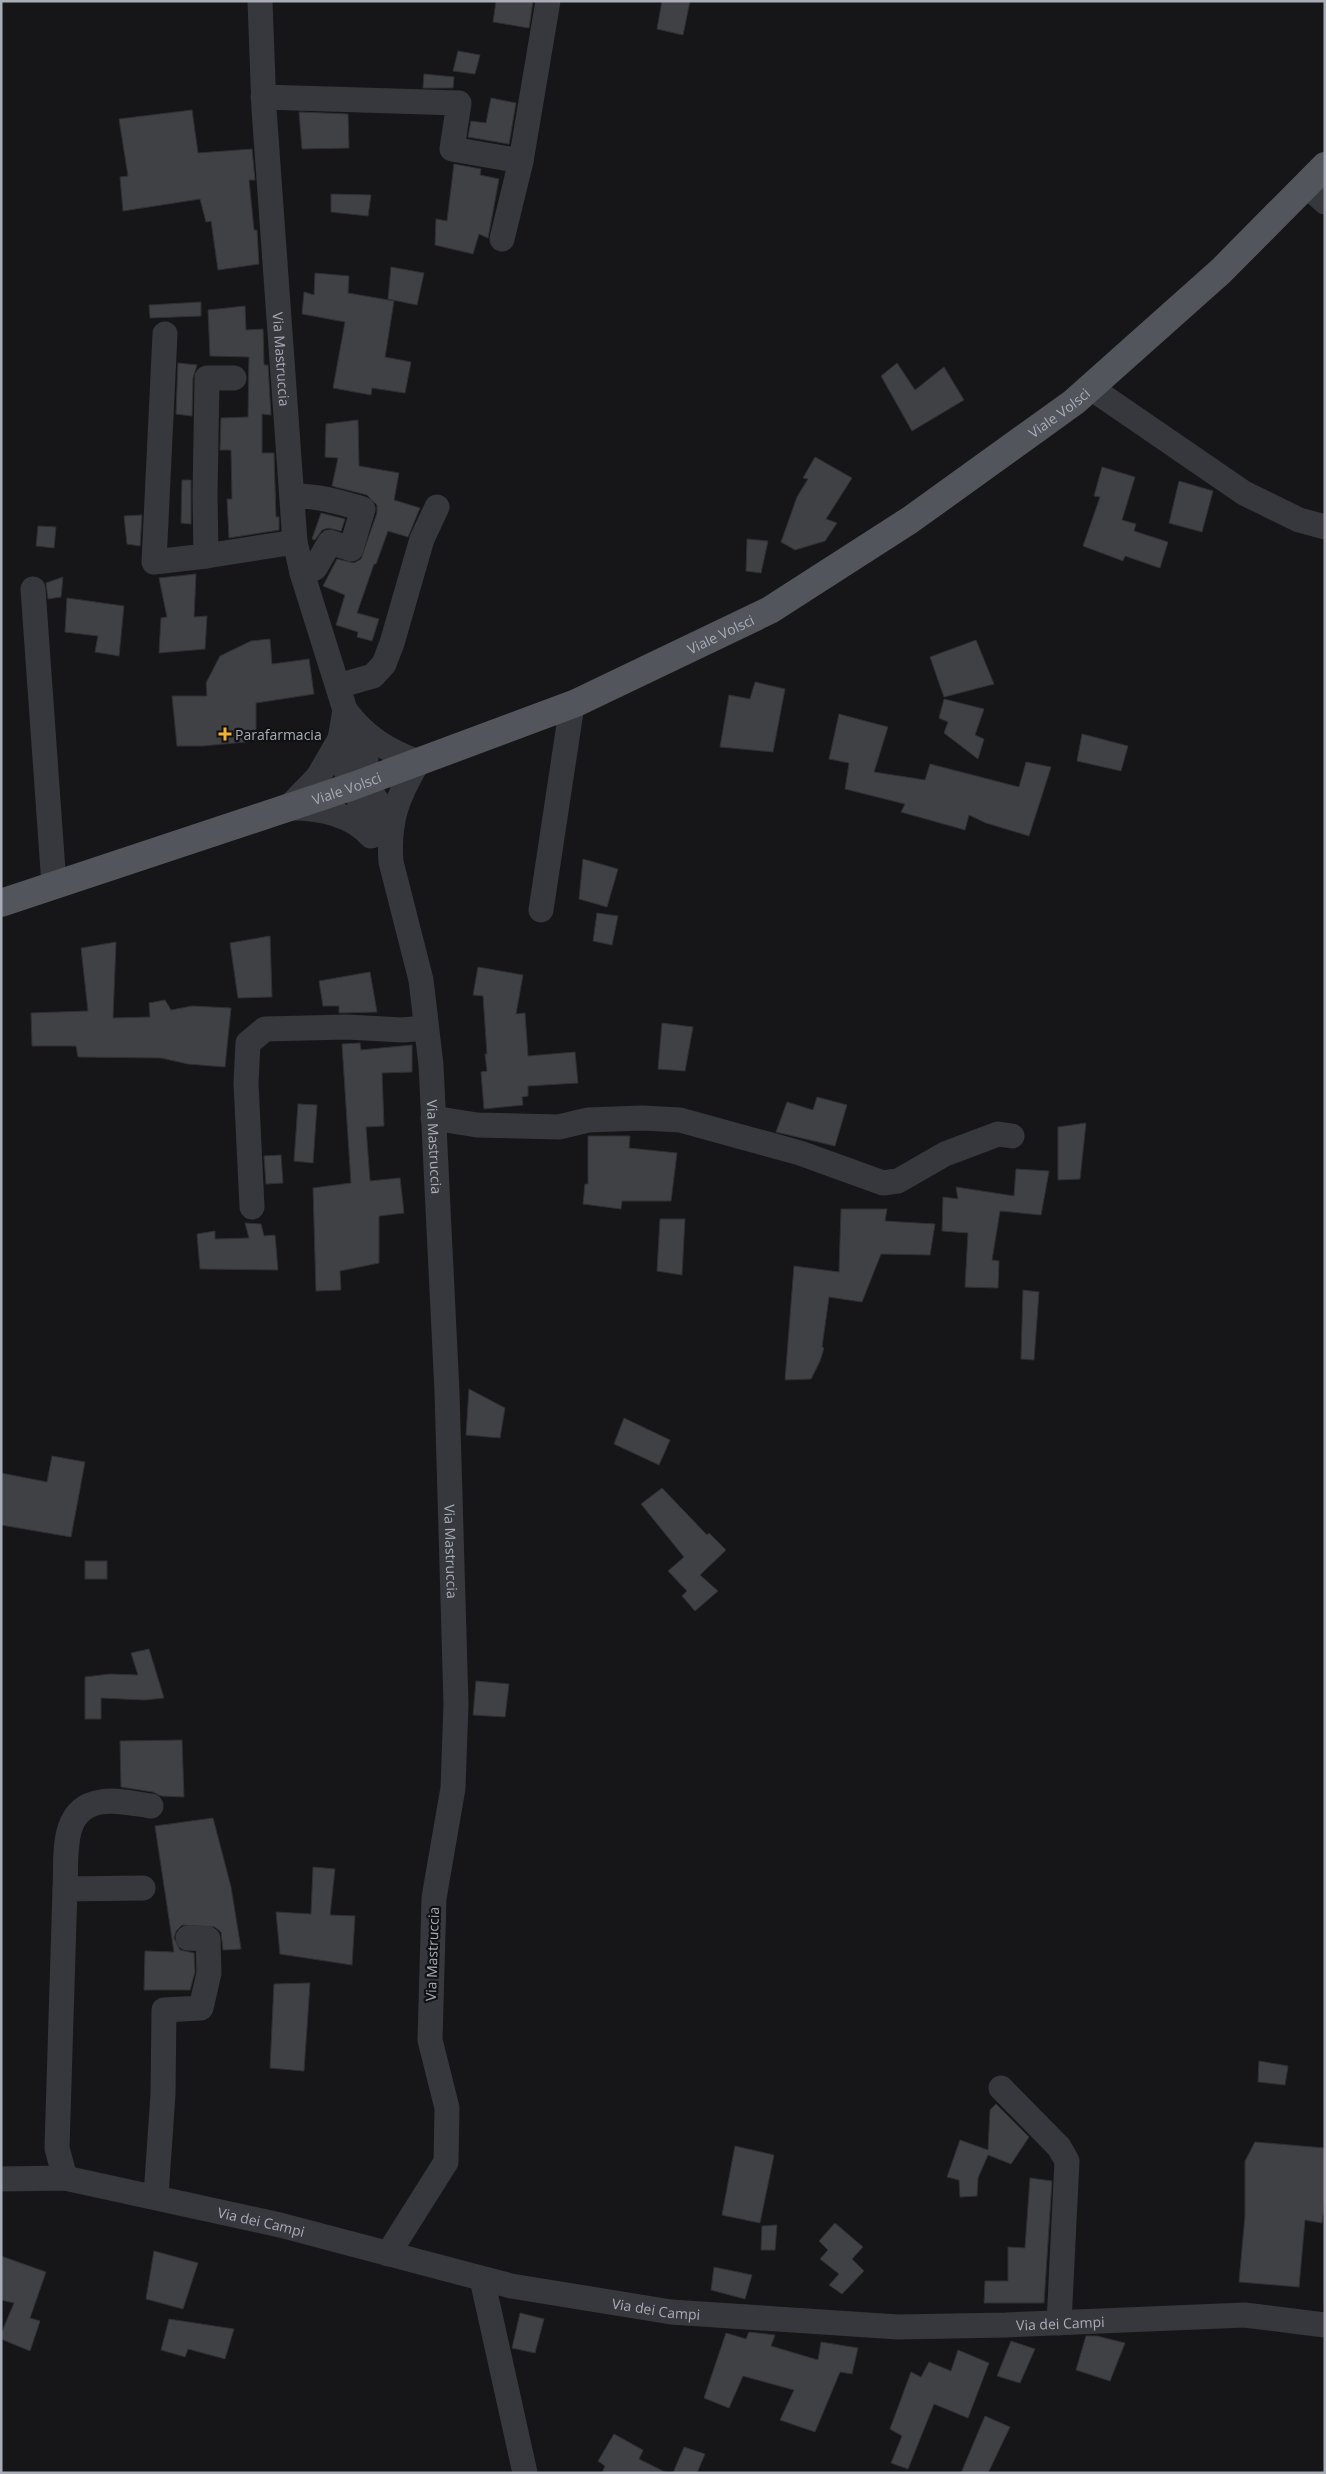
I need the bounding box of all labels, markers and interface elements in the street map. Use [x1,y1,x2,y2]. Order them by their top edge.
street label: Via Mastruccia [269,311,295,407]
street label: Viale Volsci [1024,383,1093,442]
street label: Viale Volsci [684,610,757,658]
place label: Parafarmacia [235,725,322,744]
marker: Parafarmacia [219,728,231,740]
street label: Viale Volsci [309,767,384,809]
street label: Via Mastruccia [423,1099,447,1194]
street label: Via Mastruccia [441,1504,462,1599]
street label: Via Mastruccia [421,1907,443,2001]
street label: Via dei Campi [216,2202,307,2241]
street label: Via dei Campi [611,2293,701,2323]
street label: Via dei Campi [1016,2311,1105,2334]

